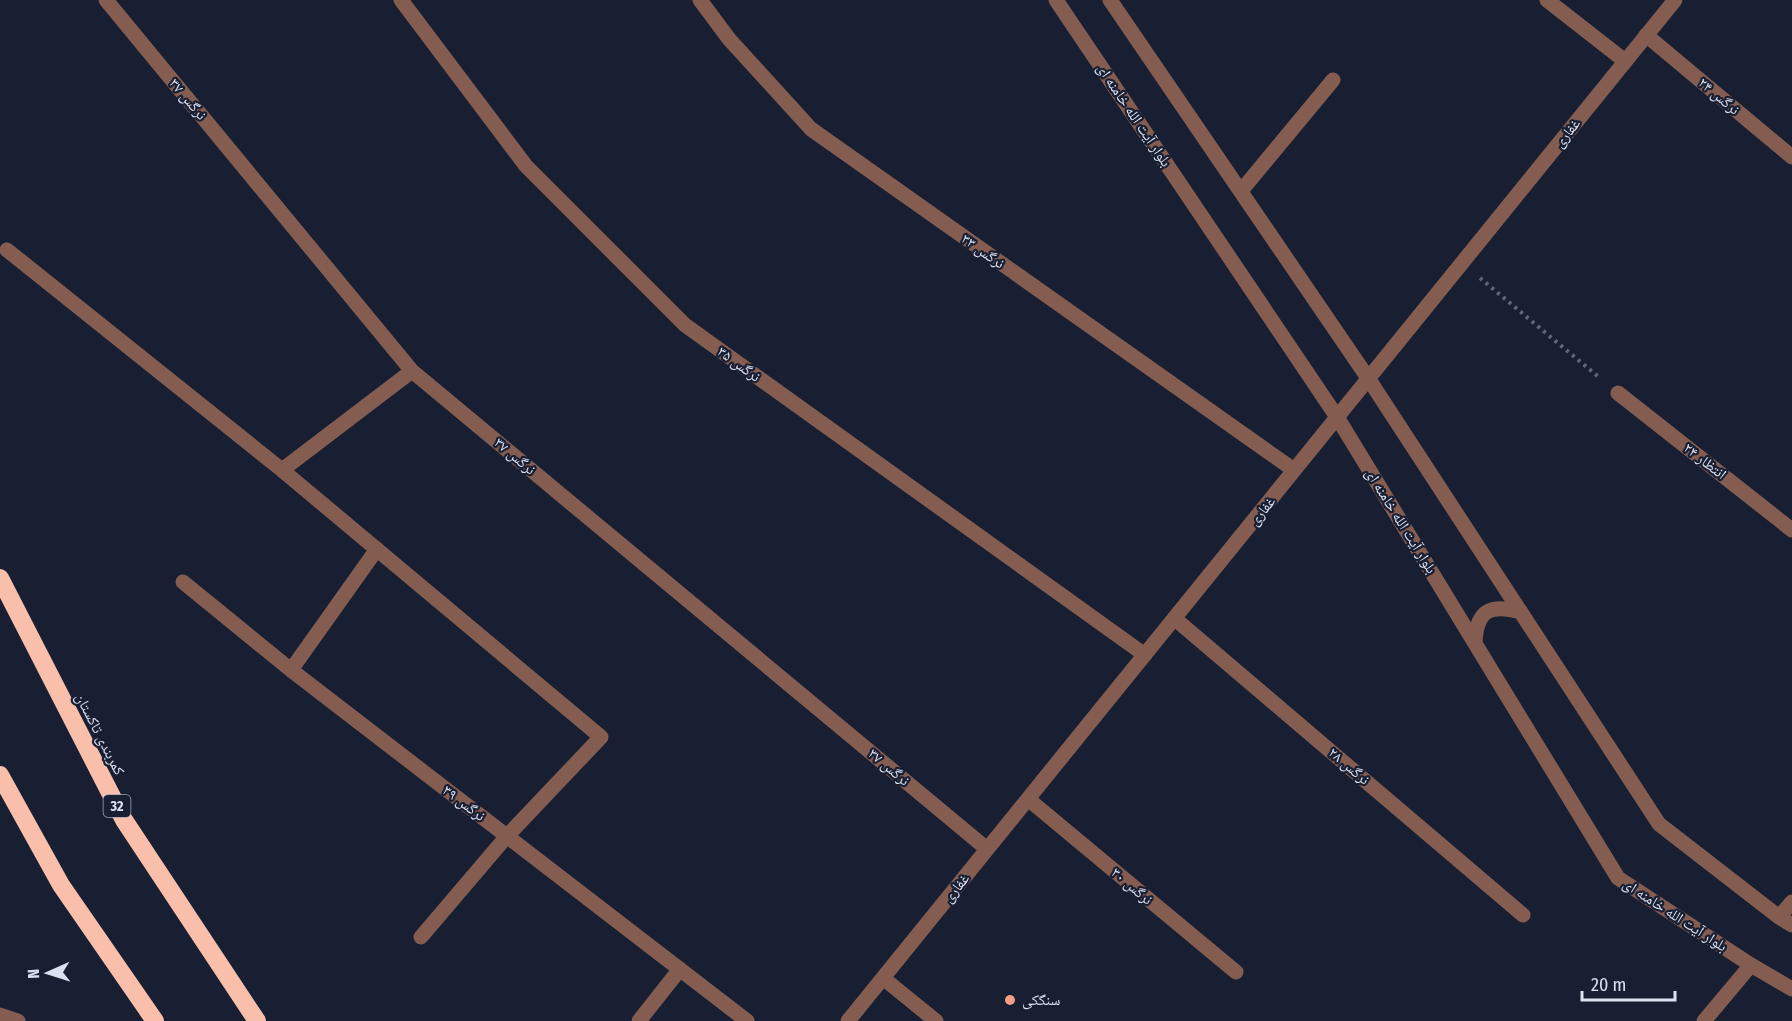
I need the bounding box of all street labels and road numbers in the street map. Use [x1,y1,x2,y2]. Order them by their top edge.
street label: بلوار آیت الله خامنه ای [1092,60,1175,171]
street label: نرگس ۲۴ [1694,73,1743,119]
street label: نرگس ۳۷ [165,75,211,124]
street label: غفاری [1550,114,1585,152]
street label: نرگس ۳۳ [957,230,1008,273]
street label: نرگس ۳۵ [713,342,764,386]
street label: نرگس ۳۷ [490,433,539,479]
street label: انتظار ۲۴ [1680,439,1730,483]
street label: بلوار آیت الله خامنه ای [1361,465,1441,577]
street label: غفاری [1245,492,1280,530]
street label: کمربندی تاکستان [71,690,128,779]
street label: نرگس ۲۸ [1324,743,1373,789]
street label: نرگس ۳۷ [864,744,913,790]
street label: نرگس ۳۹ [439,781,489,826]
road number: 32 [104,795,130,817]
street label: نرگس ۳۰ [1107,863,1156,909]
street label: غفاری [939,869,974,907]
street label: بلوار آیت الله خامنه ای [1619,875,1730,956]

